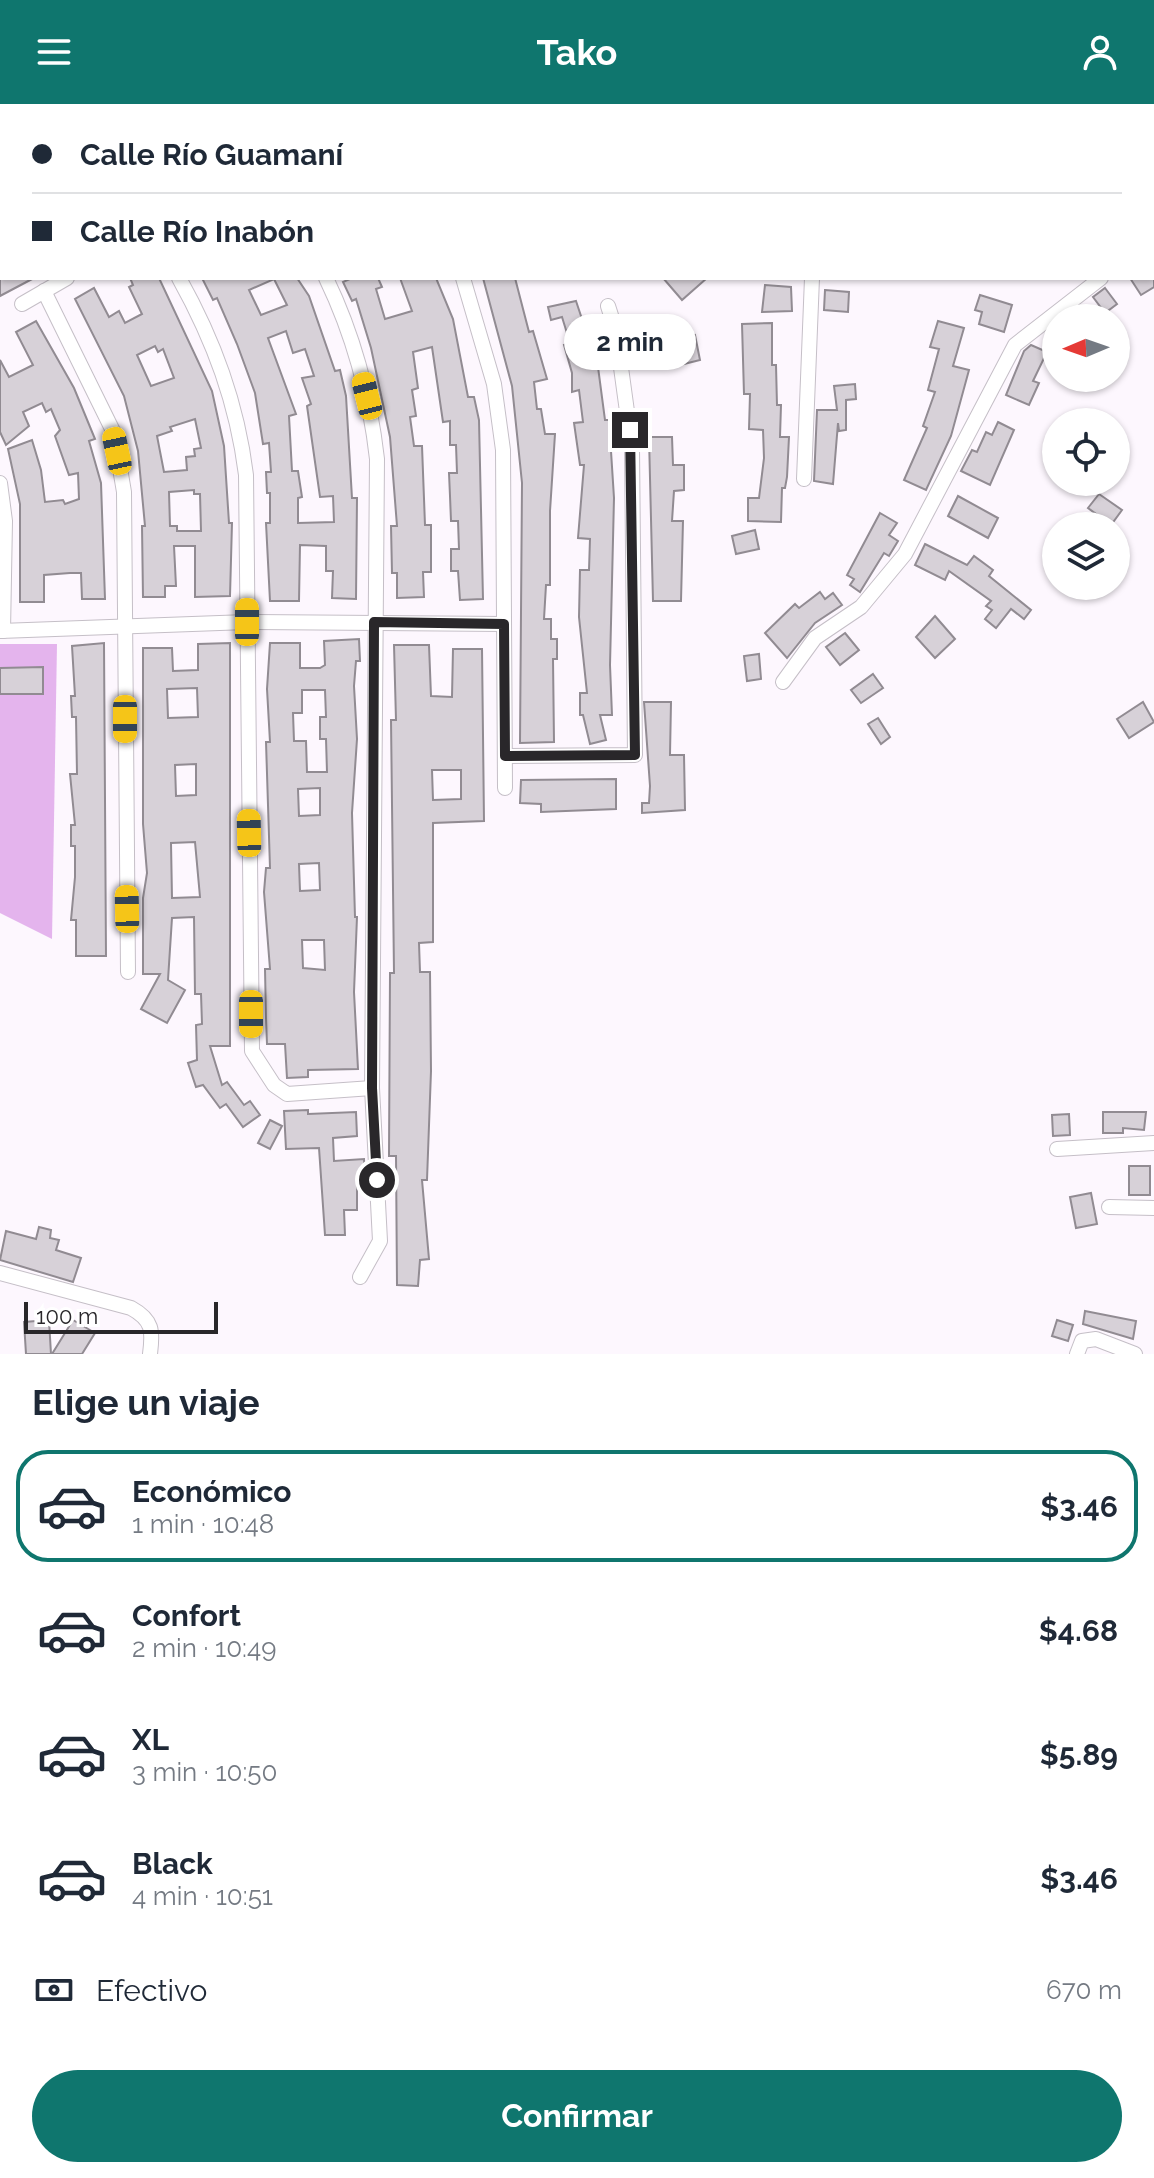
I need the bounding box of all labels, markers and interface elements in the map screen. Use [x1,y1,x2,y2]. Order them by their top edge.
icon: menu [32,30,76,74]
icon: person [1078,30,1122,74]
text: Tako [537,31,617,73]
text: Calle Río Guamaní [80,137,343,172]
text: Calle Río Inabón [80,214,314,249]
north arrow [1042,304,1130,392]
map controls [1042,304,1130,600]
callout: 2 min [564,314,696,370]
text: 2 min [596,327,664,357]
car [350,370,384,422]
button: locate [1042,408,1130,496]
route end [612,412,648,448]
car [100,425,134,477]
button: layers [1042,512,1130,600]
car [235,598,259,646]
car [113,695,137,743]
car [237,809,261,857]
car [115,885,139,933]
car [239,990,263,1038]
route start [359,1162,395,1198]
scale bar [24,1298,218,1334]
text: 100 m [36,1303,98,1329]
text: Elige un viaje [32,1381,260,1423]
icon: car [36,1470,108,1542]
text: Económico [132,1474,292,1509]
text: $3.46 [1040,1489,1118,1524]
text: 1 min · 10:48 [132,1509,274,1539]
icon: car [36,1594,108,1666]
text: Confort [132,1598,241,1633]
text: $4.68 [1039,1613,1118,1648]
text: 2 min · 10:49 [132,1633,276,1663]
icon: car [36,1718,108,1790]
text: XL [132,1722,169,1757]
text: $5.89 [1040,1737,1118,1772]
text: 3 min · 10:50 [132,1757,277,1787]
icon: car [36,1842,108,1914]
text: Black [132,1846,213,1881]
text: $3.46 [1040,1861,1118,1896]
text: 4 min · 10:51 [132,1881,273,1911]
icon: cash [32,1968,76,2012]
text: Efectivo [96,1973,207,2008]
text: 670 m [1046,1975,1122,2005]
button: Confirmar [32,2070,1122,2162]

